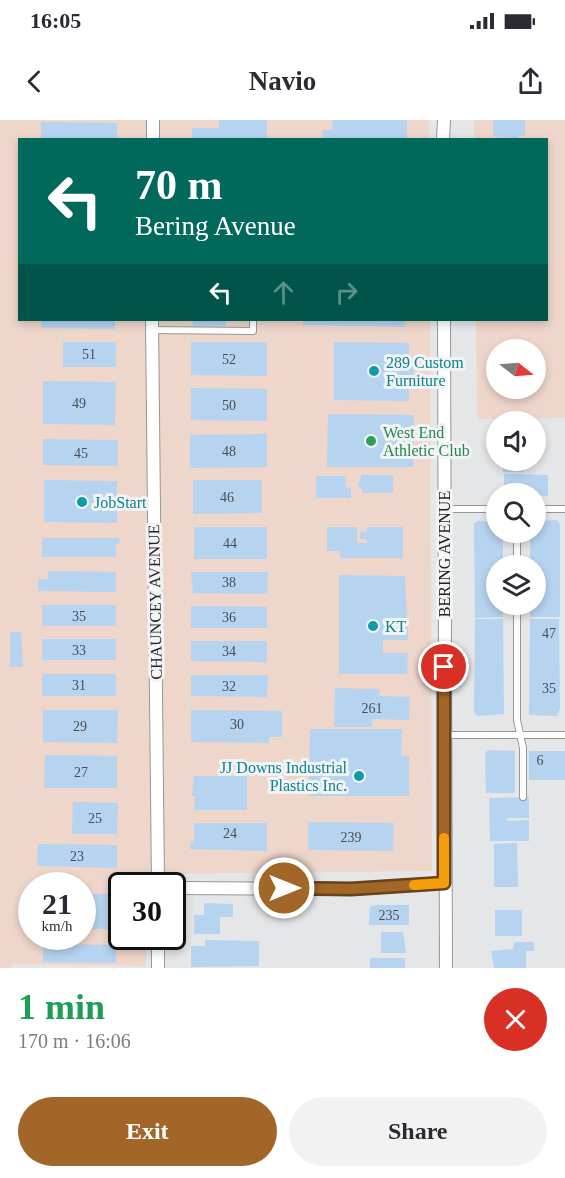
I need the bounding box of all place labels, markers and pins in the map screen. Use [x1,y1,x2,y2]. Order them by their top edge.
place label: 289 Custom Furniture [386,354,464,389]
marker: 289 Custom Furniture [367,364,381,378]
place label: West End Athletic Club [383,424,470,459]
marker: West End Athletic Club [364,434,378,448]
place label: JobStart [94,494,147,511]
marker: JobStart [75,495,89,509]
place label: KT [385,618,407,635]
marker: KT [366,619,380,633]
pin [418,641,469,692]
place label: JJ Downs Industrial Plastics Inc. [220,759,348,794]
marker: JJ Downs Industrial Plastics Inc. [352,769,366,783]

